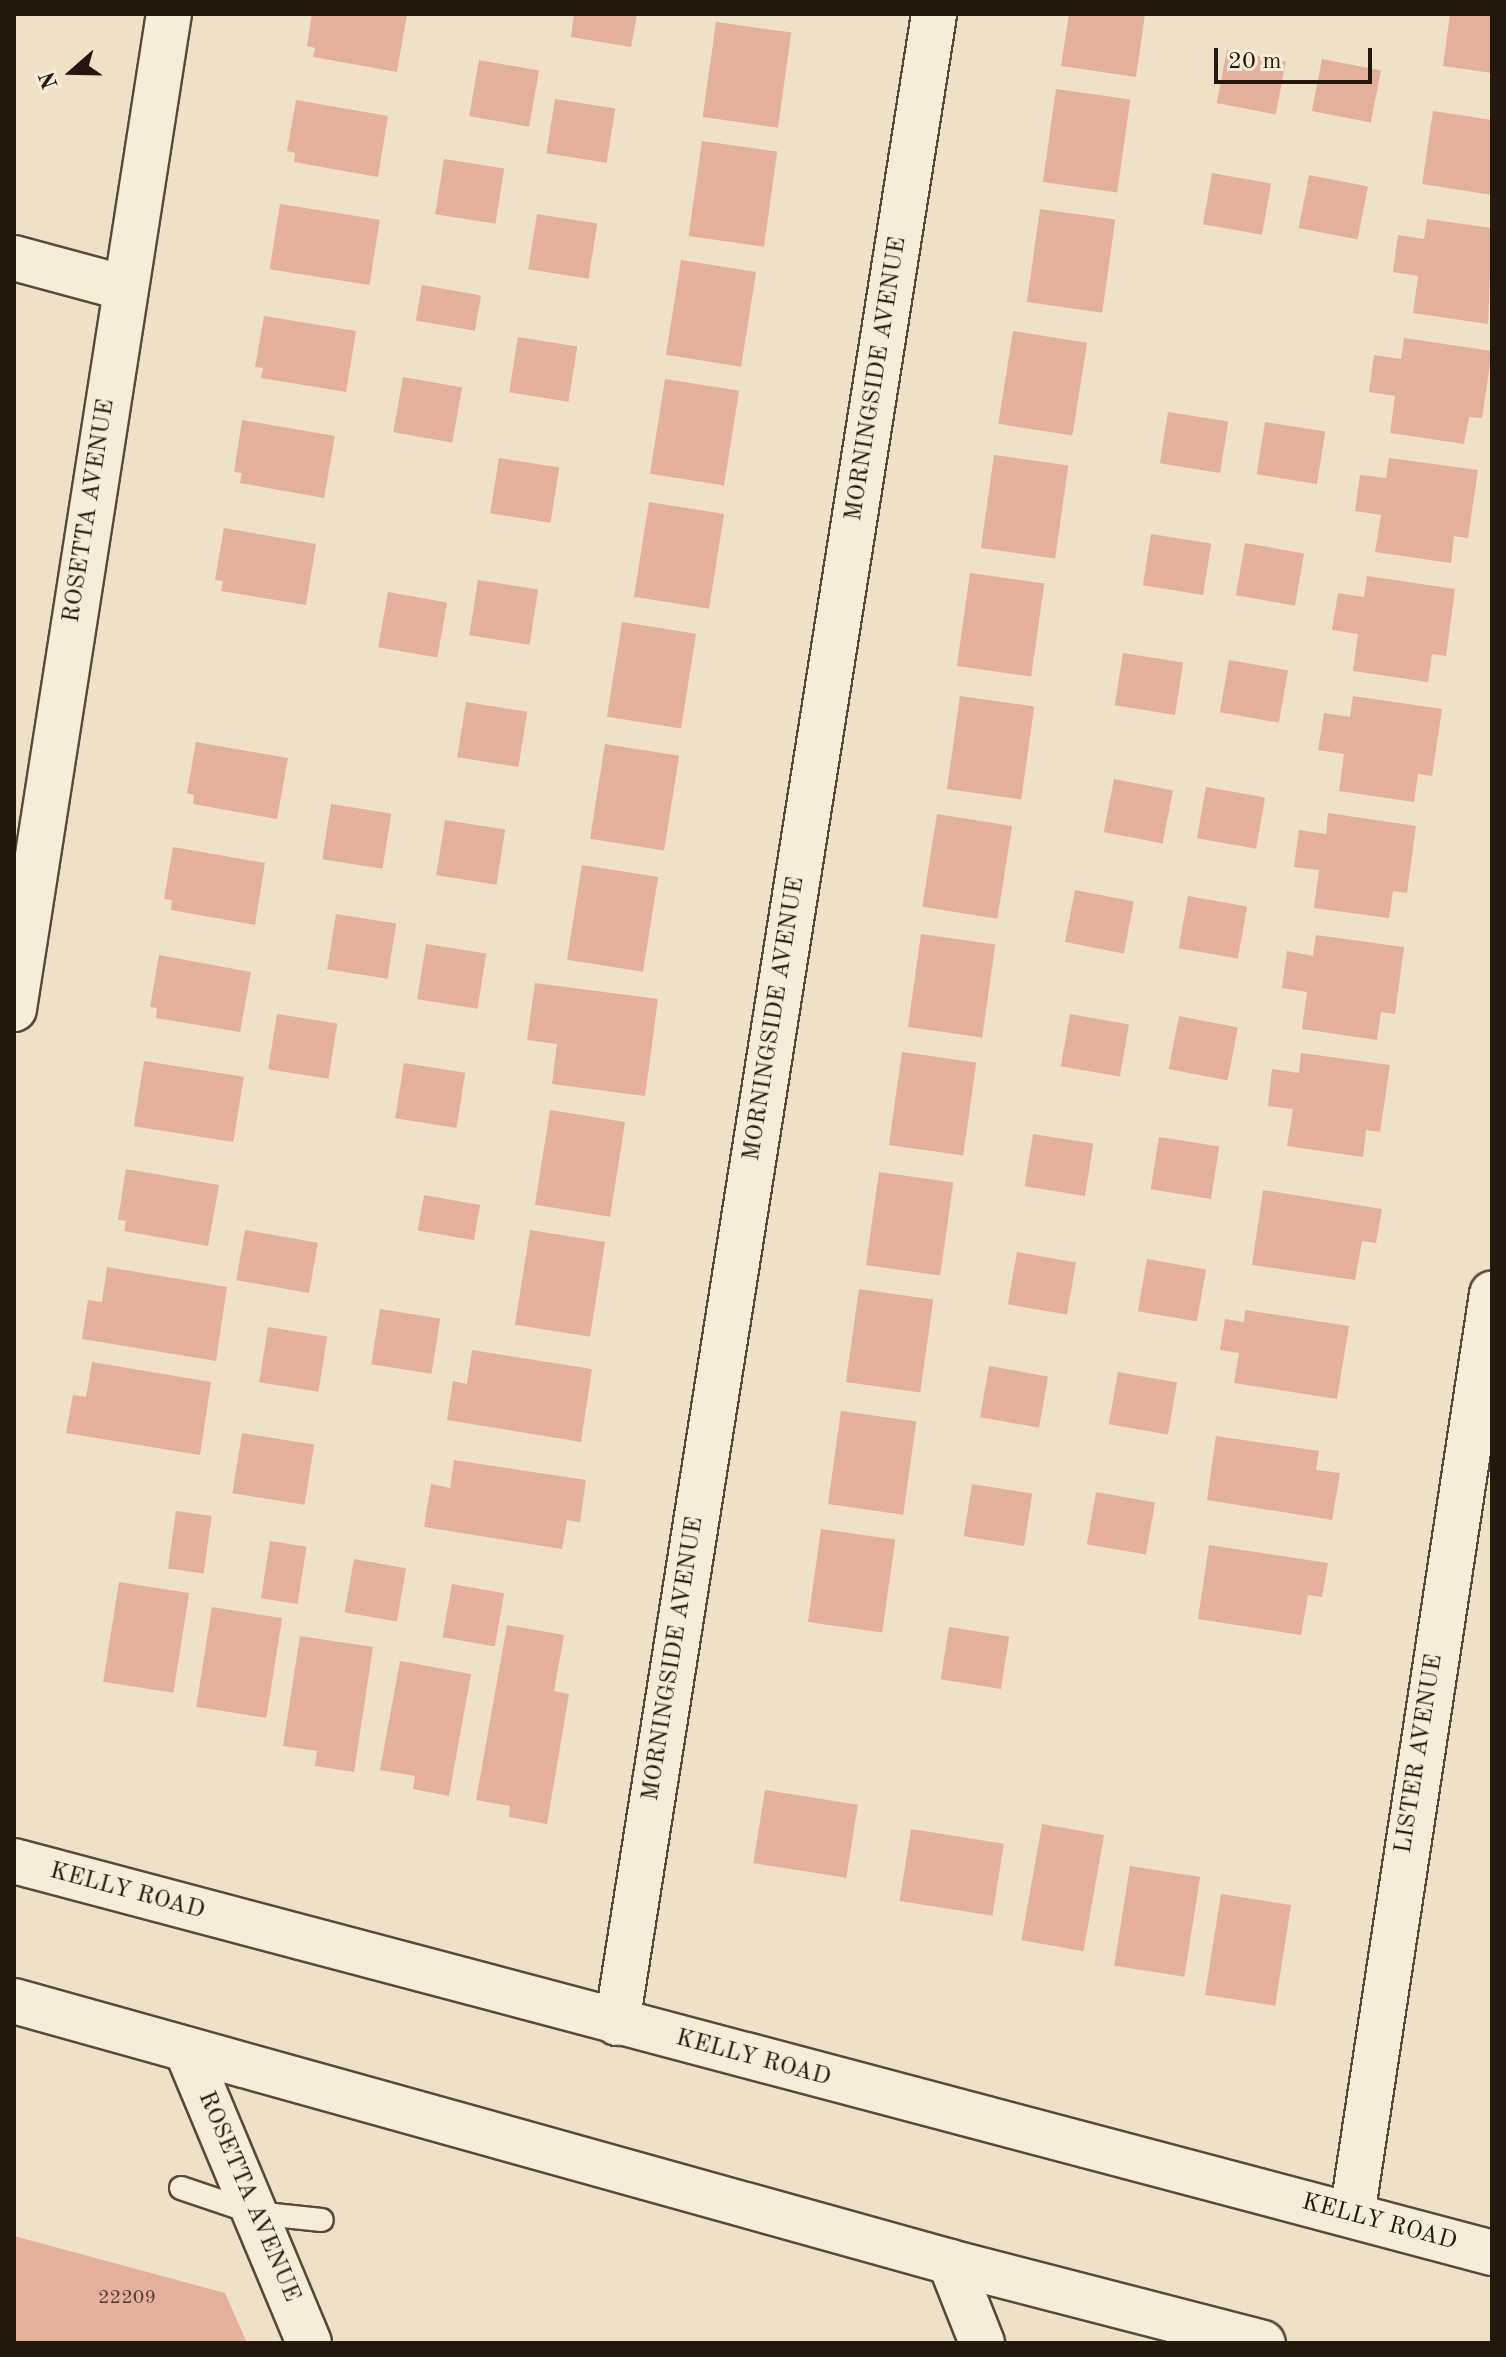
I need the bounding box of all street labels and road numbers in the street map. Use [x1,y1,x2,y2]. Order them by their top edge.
street label: MORNINGSIDE AVENUE [840,235,914,523]
street label: ROSETTA AVENUE [58,397,122,625]
street label: MORNINGSIDE AVENUE [738,875,812,1163]
street label: MORNINGSIDE AVENUE [637,1515,711,1803]
street label: LISTER AVENUE [1390,1652,1450,1856]
street label: KELLY ROAD [46,1857,208,1927]
street label: KELLY ROAD [672,2024,834,2094]
street label: ROSETTA AVENUE [191,2087,305,2307]
street label: KELLY ROAD [1298,2188,1460,2258]

